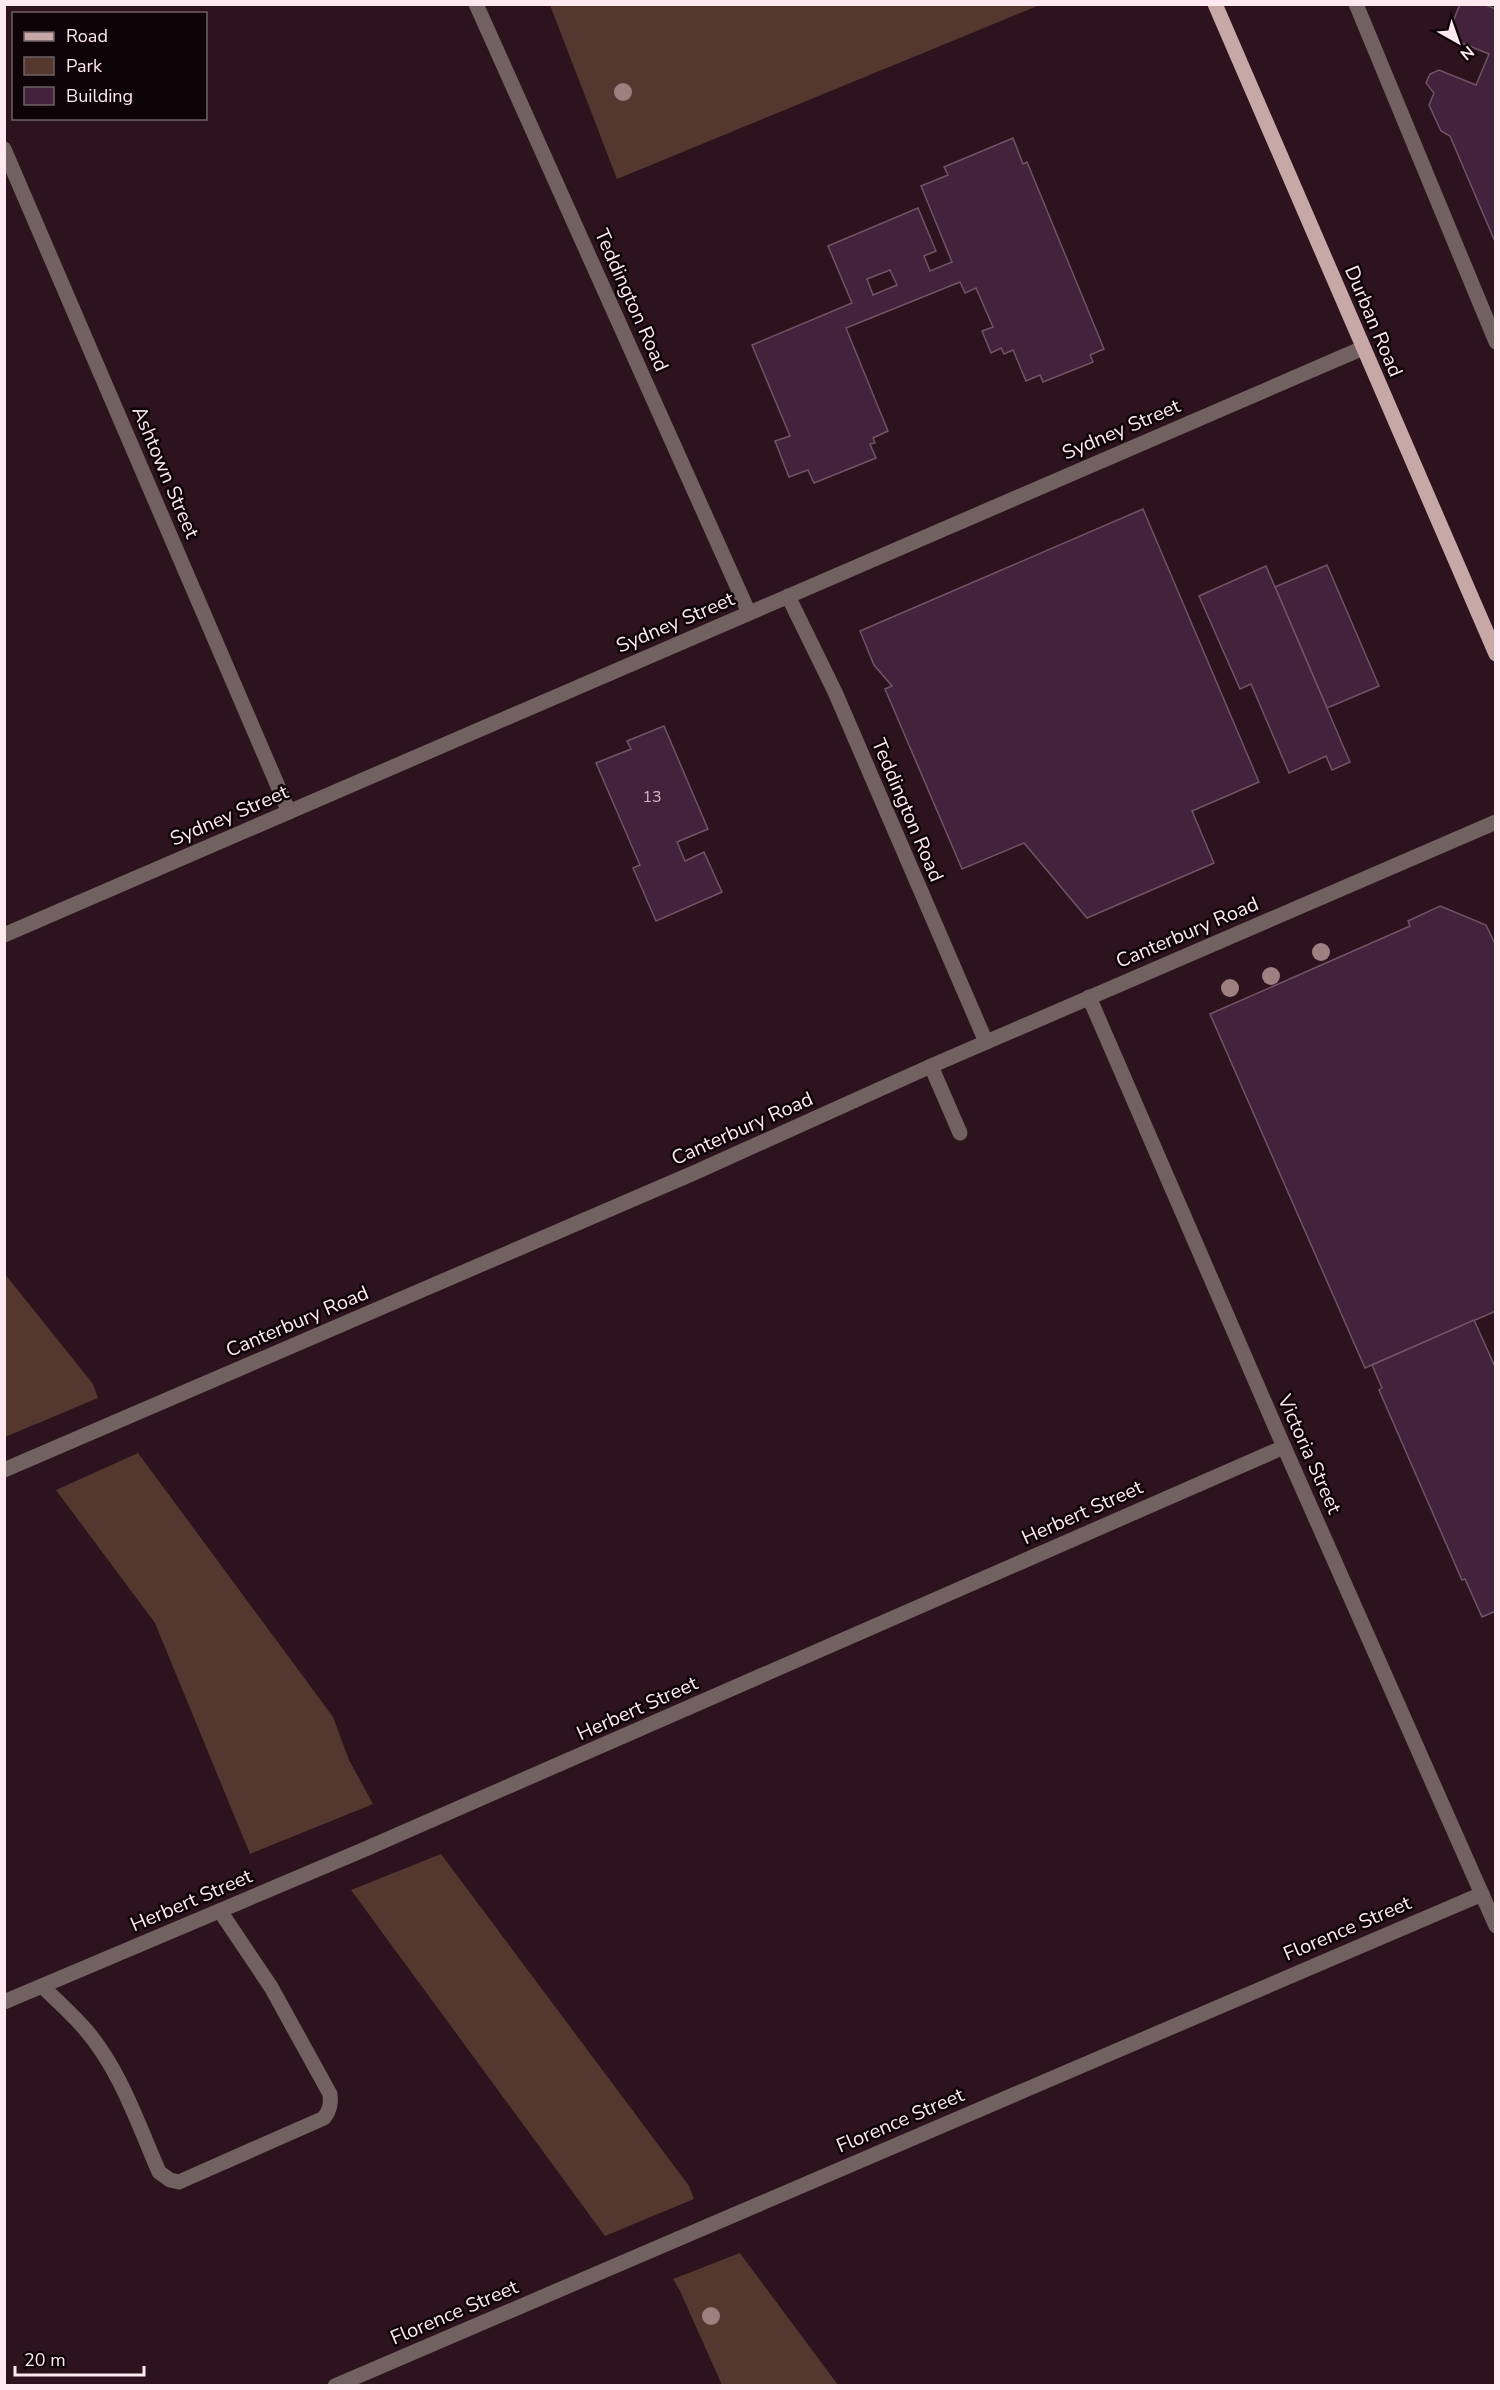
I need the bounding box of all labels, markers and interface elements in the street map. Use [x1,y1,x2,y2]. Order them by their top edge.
legend [12,12,207,120]
north arrow [1428,12,1488,72]
text: Road [66,24,108,48]
text: N [1455,40,1479,65]
text: Park [66,54,103,78]
text: Building [66,84,133,108]
street label: Teddington Road [588,225,675,376]
street label: Durban Road [1338,261,1409,381]
street label: Sydney Street [1058,392,1185,466]
street label: Ashtown Street [126,402,206,543]
street label: Sydney Street [612,585,739,659]
street label: Teddington Road [865,734,950,886]
street label: Sydney Street [166,778,293,852]
house number: 13 [642,786,662,808]
street label: Canterbury Road [1112,890,1263,975]
street label: Canterbury Road [667,1085,817,1172]
street label: Canterbury Road [222,1279,373,1364]
street label: Victoria Street [1271,1389,1348,1519]
street label: Herbert Street [1017,1473,1148,1551]
street label: Herbert Street [572,1669,703,1747]
street label: Herbert Street [126,1862,257,1938]
street label: Florence Street [1279,1889,1416,1968]
street label: Florence Street [832,2081,969,2160]
street label: Florence Street [386,2273,523,2352]
scale bar [15,2339,144,2377]
text: 20 m [24,2348,66,2372]

